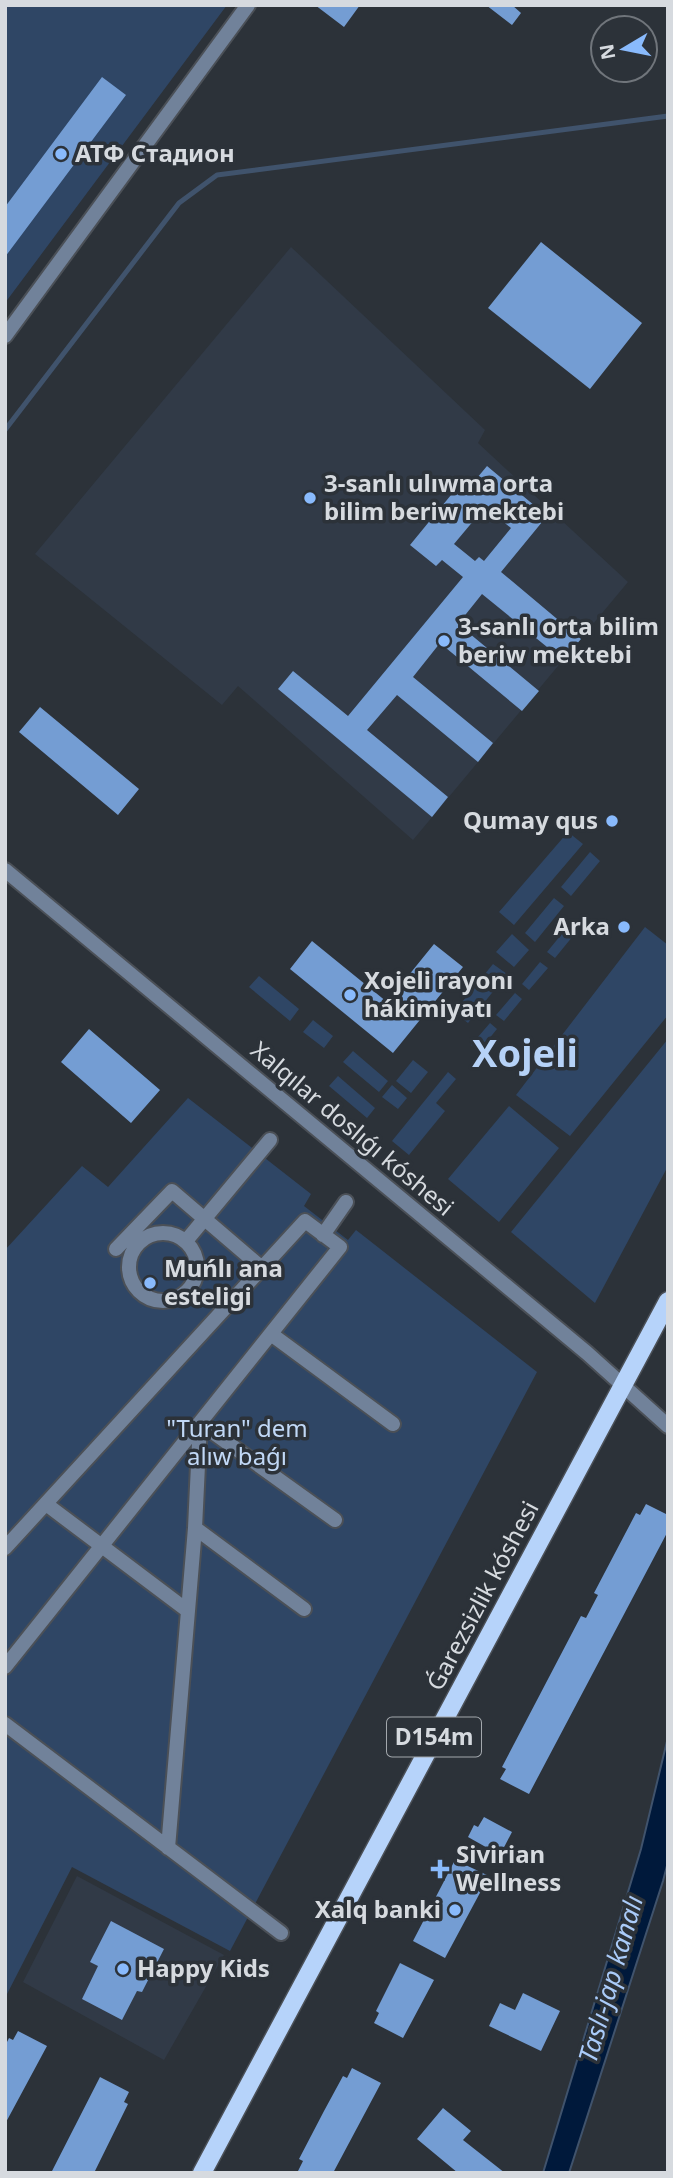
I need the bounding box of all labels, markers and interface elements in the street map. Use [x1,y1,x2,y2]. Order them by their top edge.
north arrow [589,14,659,84]
text: N [593,42,621,62]
place label: АТФ Стадион [75,136,235,169]
marker: АТФ Стадион [53,146,69,162]
place label: 3-sanlı ulıwma orta bilim beriw mektebi [324,466,564,527]
marker: 3-sanlı ulıwma orta bilim beriw mektebi [302,490,318,506]
place label: 3-sanlı orta bilim beriw mektebi [458,609,659,670]
marker: 3-sanlı orta bilim beriw mektebi [436,633,452,649]
place label: Qumay qus [463,803,598,836]
marker: Qumay qus [604,813,620,829]
place label: Arka [553,909,610,942]
marker: Arka [616,919,632,935]
place label: Xojeli rayonı hákimiyatı [364,963,513,1024]
marker: Xojeli rayonı hákimiyatı [342,987,358,1003]
district label: Xojeli [472,1026,578,1078]
street label: Xalqılar doslıǵı kóshesi [244,1033,462,1223]
place label: Muńlı ana esteligi [164,1251,283,1312]
marker: Muńlı ana esteligi [142,1275,158,1291]
park label: "Turan" dem alıw baǵı [166,1411,308,1472]
street label: Ǵarezsizlik kóshesi [418,1495,546,1696]
road number: D154m [387,1718,481,1756]
place label: Sivirian Wellness [456,1837,561,1898]
marker: Sivirian Wellness [430,1859,450,1879]
water label: Taslı-jap kanalı [569,1891,651,2067]
place label: Xalq banki [315,1892,441,1925]
marker: Xalq banki [447,1902,463,1918]
place label: Happy Kids [137,1951,270,1984]
marker: Happy Kids [115,1961,131,1977]

